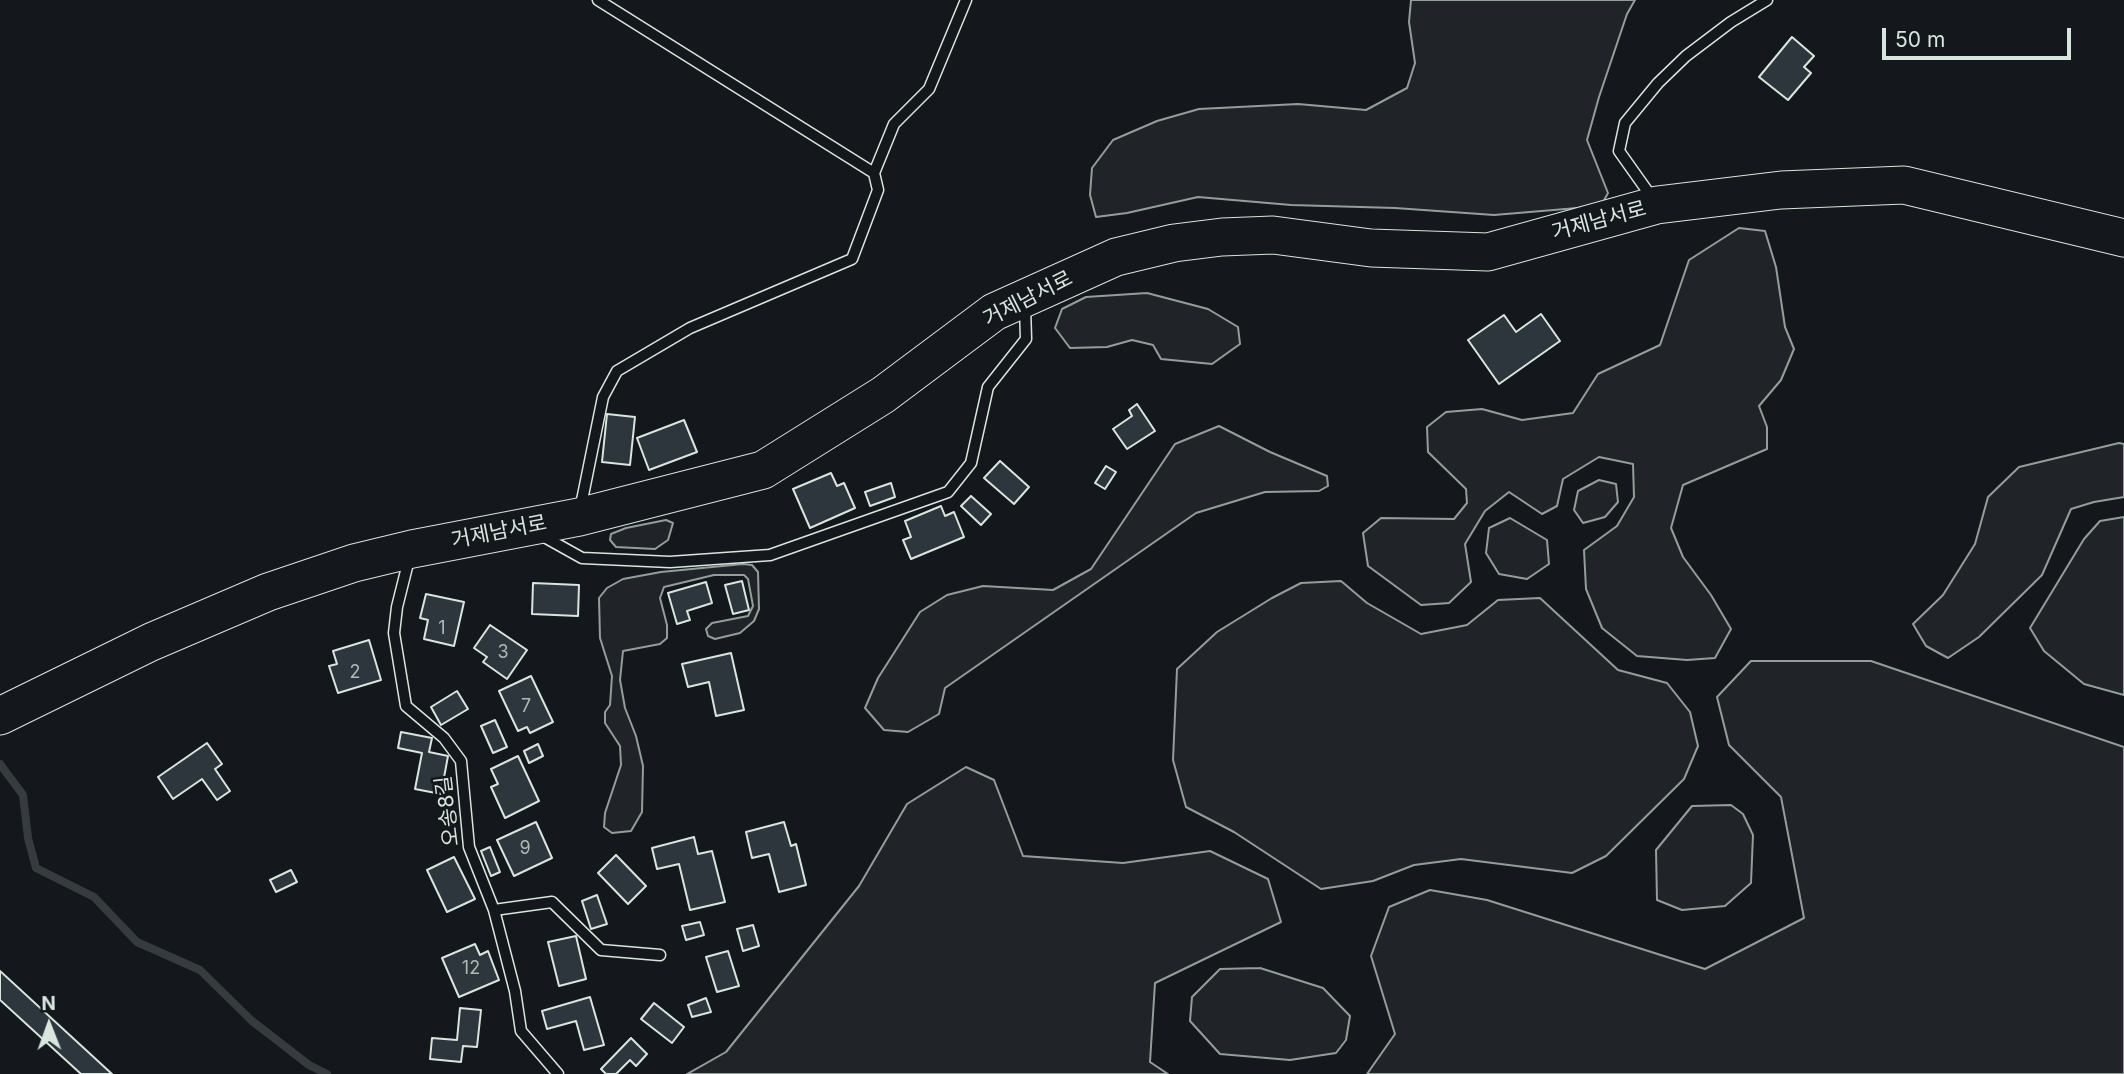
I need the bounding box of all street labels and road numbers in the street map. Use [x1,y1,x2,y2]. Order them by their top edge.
street label: 거제남서로 [1549,196,1649,246]
street label: 거제남서로 [979,266,1077,332]
street label: 거제남서로 [449,510,549,554]
street label: 오송8길 [431,774,465,848]

